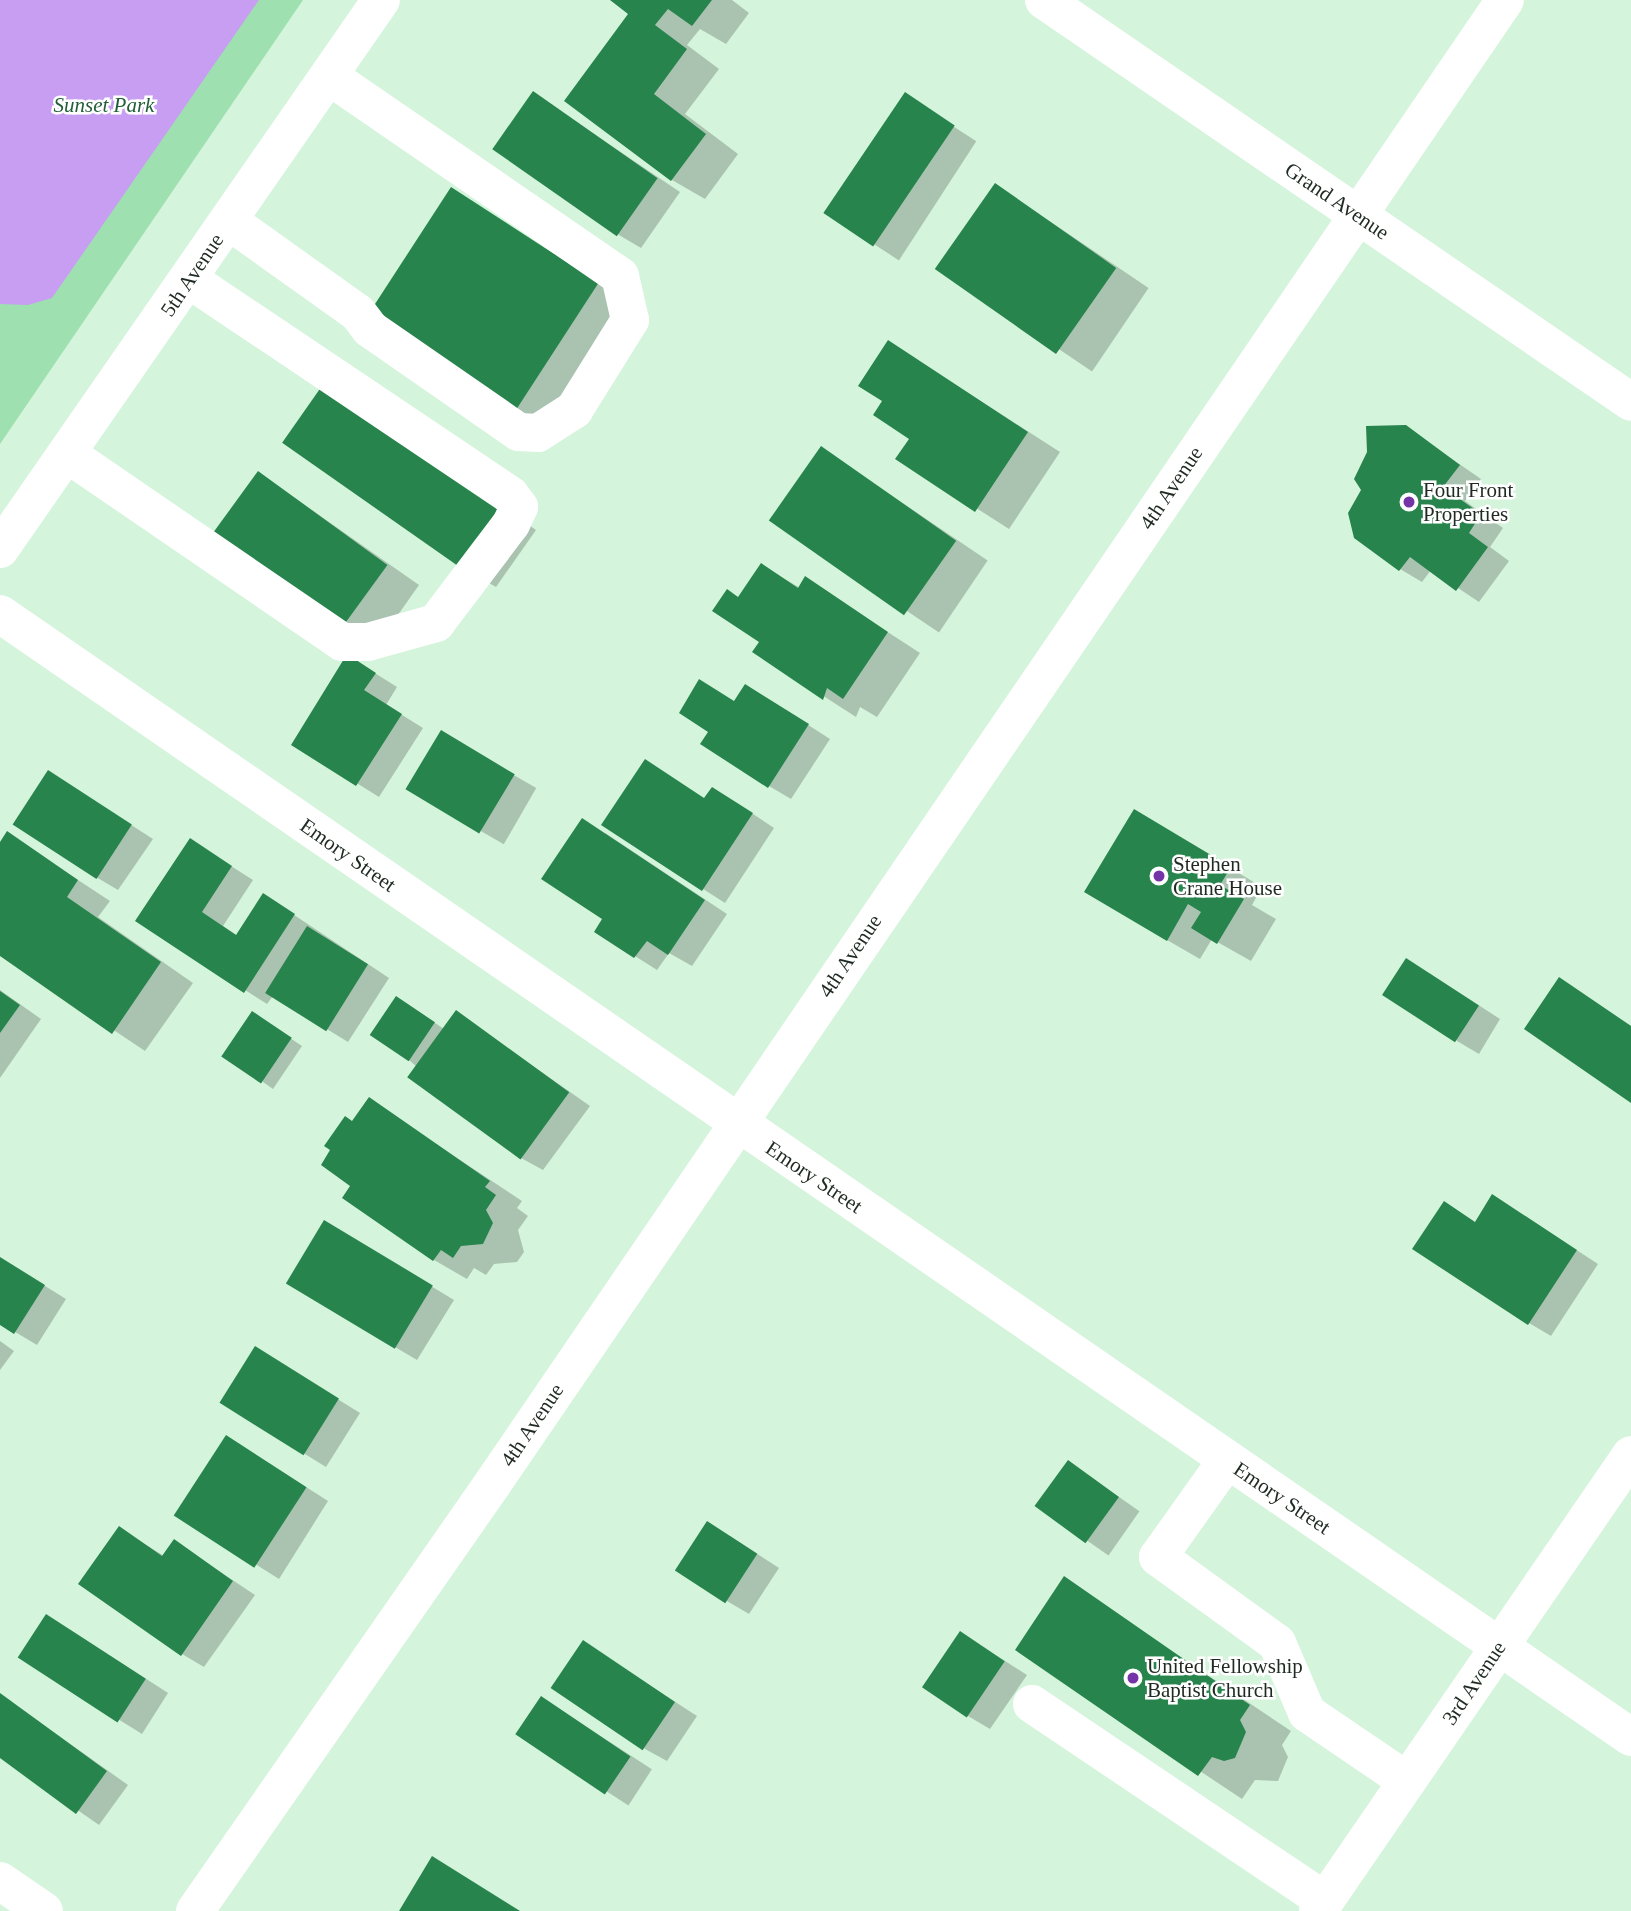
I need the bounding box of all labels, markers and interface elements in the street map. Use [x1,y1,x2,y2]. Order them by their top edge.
park label: Sunset Park [54,92,154,118]
street label: Grand Avenue [1280,157,1394,245]
street label: 5th Avenue [155,228,229,322]
street label: 4th Avenue [1134,441,1208,535]
place label: Four Front Properties [1423,477,1513,527]
marker: Four Front Properties [1401,494,1417,510]
street label: Emory Street [295,813,401,897]
place label: Stephen Crane House [1173,851,1282,901]
marker: Stephen Crane House [1151,868,1167,884]
street label: 4th Avenue [813,909,887,1003]
street label: Emory Street [761,1135,867,1219]
street label: 4th Avenue [495,1378,569,1472]
street label: Emory Street [1229,1456,1335,1540]
street label: 3rd Avenue [1436,1636,1512,1730]
place label: United Fellowship Baptist Church [1147,1653,1303,1703]
marker: United Fellowship Baptist Church [1125,1670,1141,1686]

